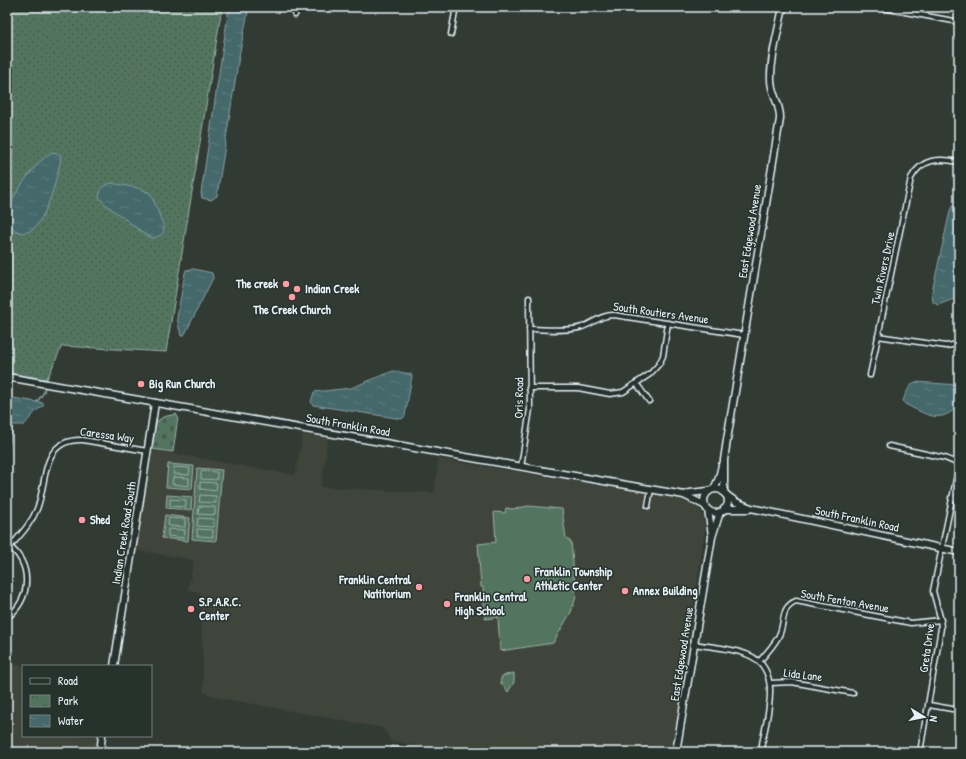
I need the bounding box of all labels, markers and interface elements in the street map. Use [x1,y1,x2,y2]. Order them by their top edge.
street label: East Edgewood Avenue [734,183,765,279]
street label: Twin Rivers Drive [866,230,899,306]
place label: The creek [235,275,278,292]
marker: The creek [281,279,291,289]
place label: Indian Creek [305,280,359,297]
marker: Indian Creek [292,284,302,294]
marker: The Creek Church [287,292,297,302]
street label: South Routiers Avenue [612,297,710,328]
place label: The Creek Church [252,301,332,318]
place label: Big Run Church [149,375,216,393]
street label: Oris Road [510,377,527,419]
marker: Big Run Church [136,379,146,389]
street label: South Franklin Road [305,409,392,440]
street label: Caressa Way [79,422,135,447]
street label: Indian Creek Road South [107,480,140,585]
street label: South Franklin Road [814,501,901,536]
place label: Shed [90,511,110,528]
marker: Shed [77,515,87,525]
place label: Franklin Township Athletic Center [534,563,613,594]
place label: Franklin Central Natitorium [338,571,412,602]
marker: Franklin Township Athletic Center [522,574,532,584]
marker: Franklin Central Natitorium [414,582,424,592]
place label: Annex Building [633,582,698,600]
street label: South Fenton Avenue [800,584,891,617]
marker: Annex Building [620,586,630,596]
place label: Franklin Central High School [454,588,528,620]
place label: S.P.A.R.C. Center [199,593,241,624]
marker: Franklin Central High School [442,599,452,609]
marker: S.P.A.R.C. Center [186,604,196,614]
street label: East Edgewood Avenue [666,606,697,702]
street label: Greta Drive [915,622,938,674]
street label: Lida Lane [783,664,824,685]
legend [22,665,152,737]
text: Road [58,672,78,689]
text: Park [58,692,78,709]
north arrow [904,697,944,737]
text: Water [58,712,84,729]
text: N [926,715,941,723]

